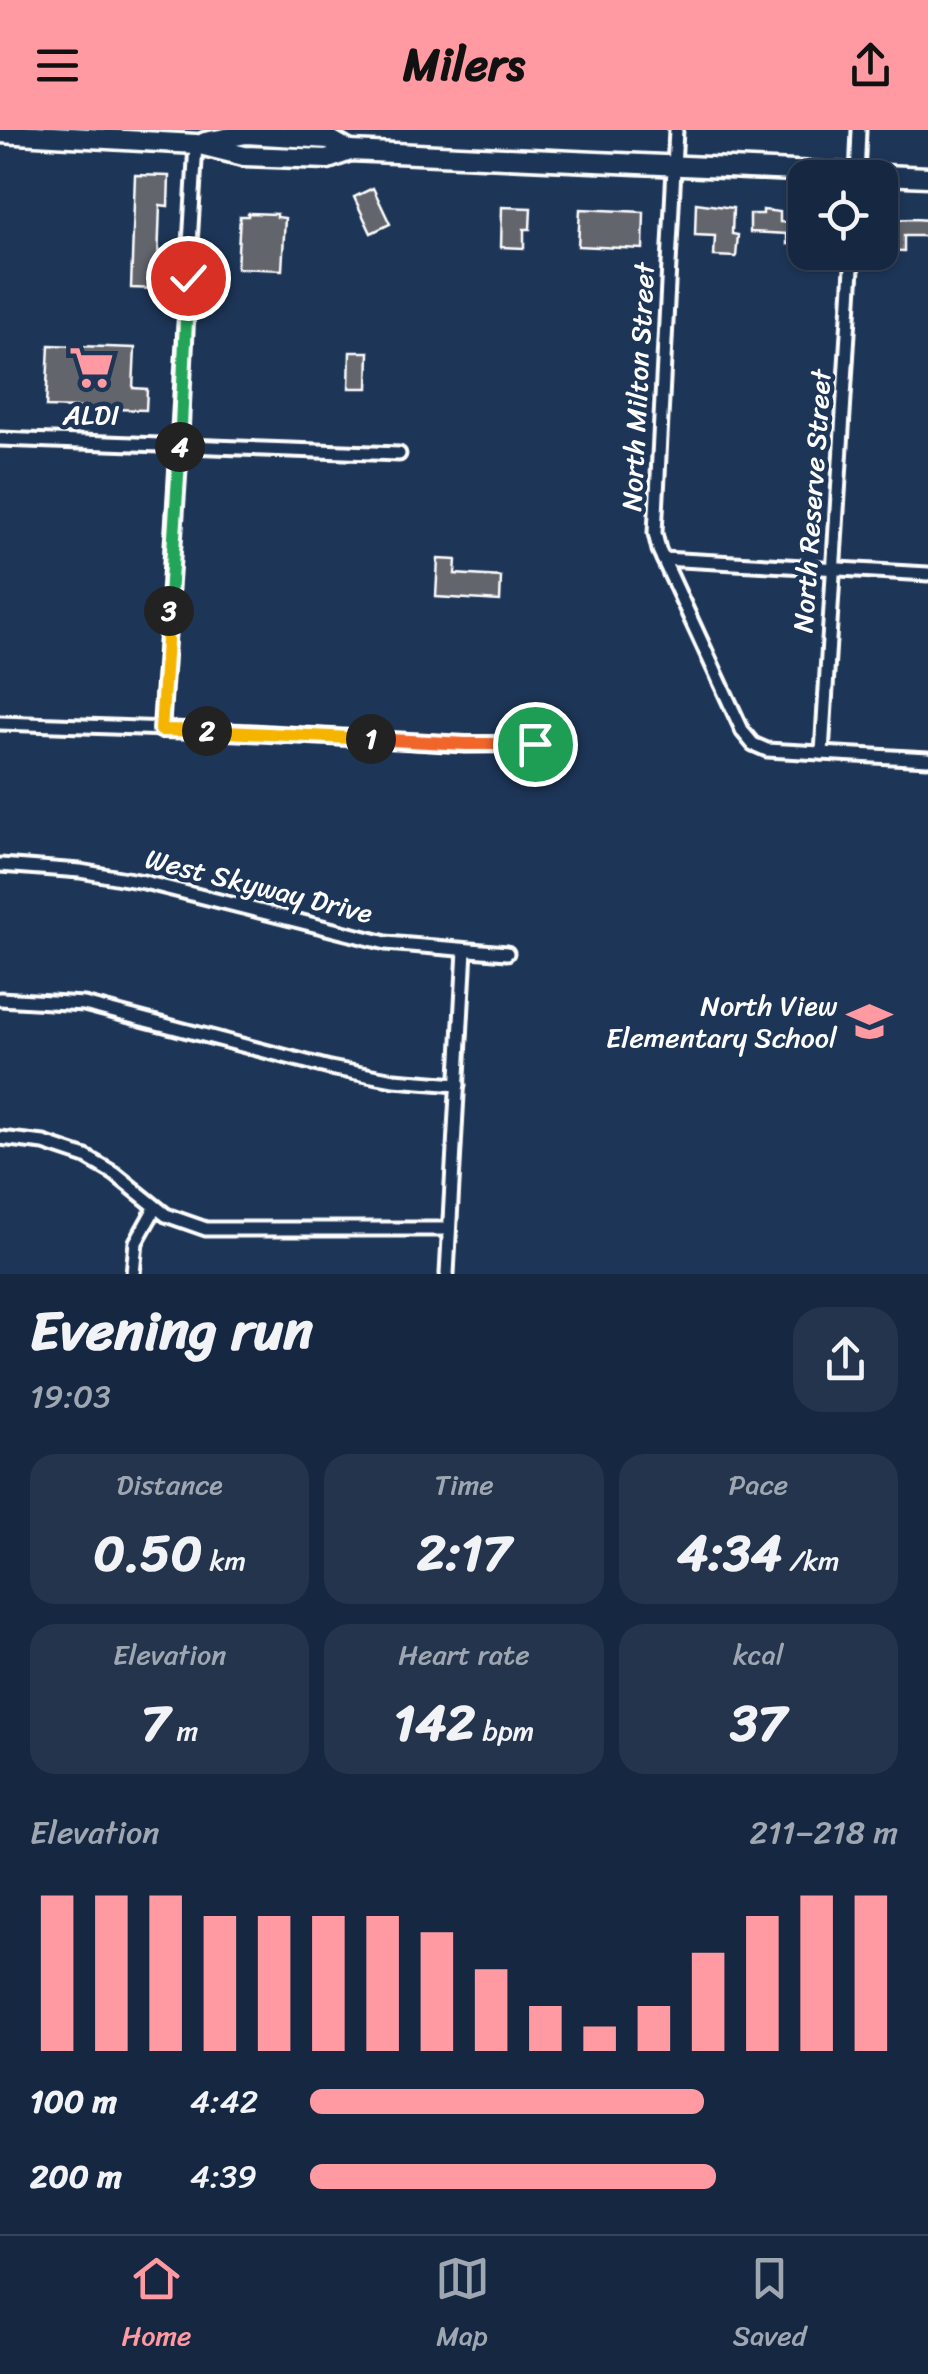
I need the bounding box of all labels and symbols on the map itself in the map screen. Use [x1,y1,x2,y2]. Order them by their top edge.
pin [146,236,231,321]
street label: North Milton Street [607,260,669,513]
supermarket icon: ALDI [67,344,115,392]
street label: North Reserve Street [778,366,846,634]
place label: ALDI [62,390,120,439]
pin: 4 [155,422,205,472]
pin: 3 [144,586,194,636]
pin [493,702,578,787]
pin: 2 [182,706,232,756]
pin: 1 [346,714,396,764]
street label: West Skyway Drive [140,834,378,938]
place label: North View Elementary School [606,981,838,1062]
school or university icon: North View Elementary School [846,997,894,1045]

